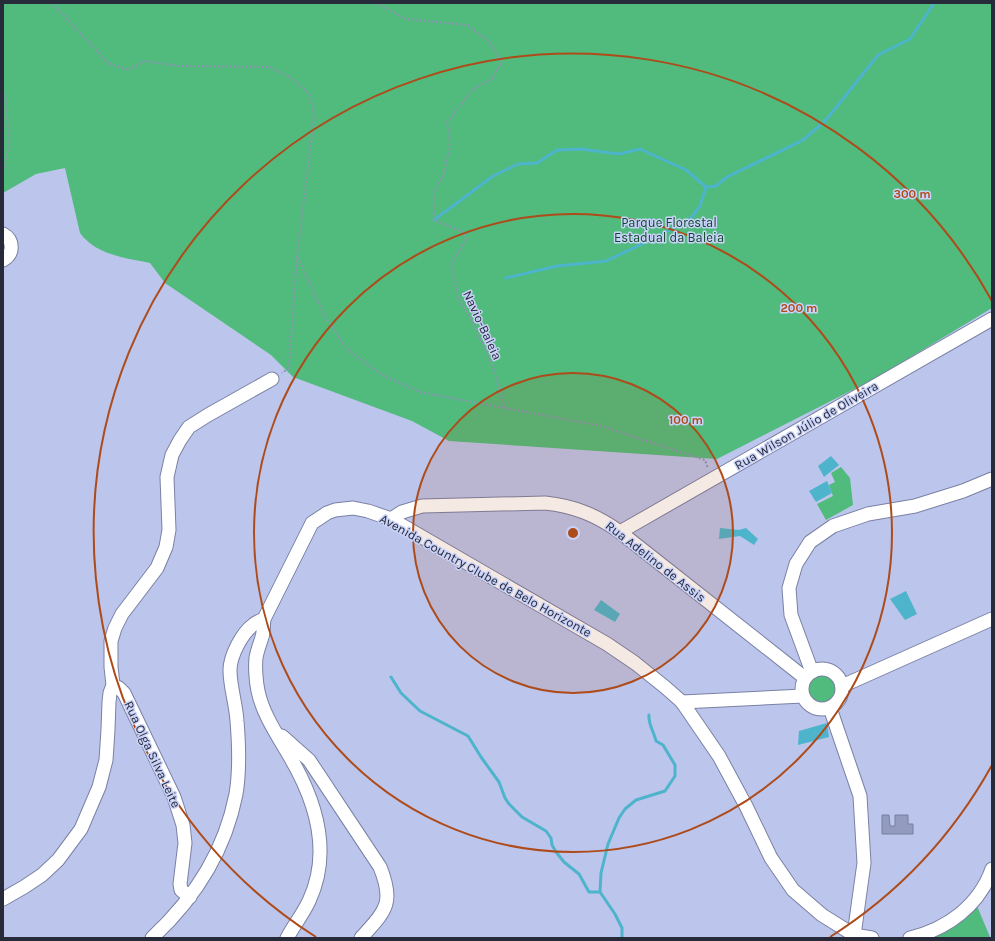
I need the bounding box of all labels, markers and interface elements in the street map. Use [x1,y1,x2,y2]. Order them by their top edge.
text: 300 m [893,187,931,201]
park label: Parque Florestal Estadual da Baleia [614,215,724,245]
street label: Navio-Baleia [460,288,505,362]
text: 200 m [781,301,817,315]
street label: Rua Wilson Júlio de Oliveira [732,378,881,473]
text: 100 m [669,413,703,427]
street label: Avenida Country Clube de Belo Horizonte [377,511,594,640]
street label: Rua Adelino de Assis [603,518,709,605]
centre of rings [566,526,580,540]
street label: Rua Olga Silva Leite [121,698,184,810]

